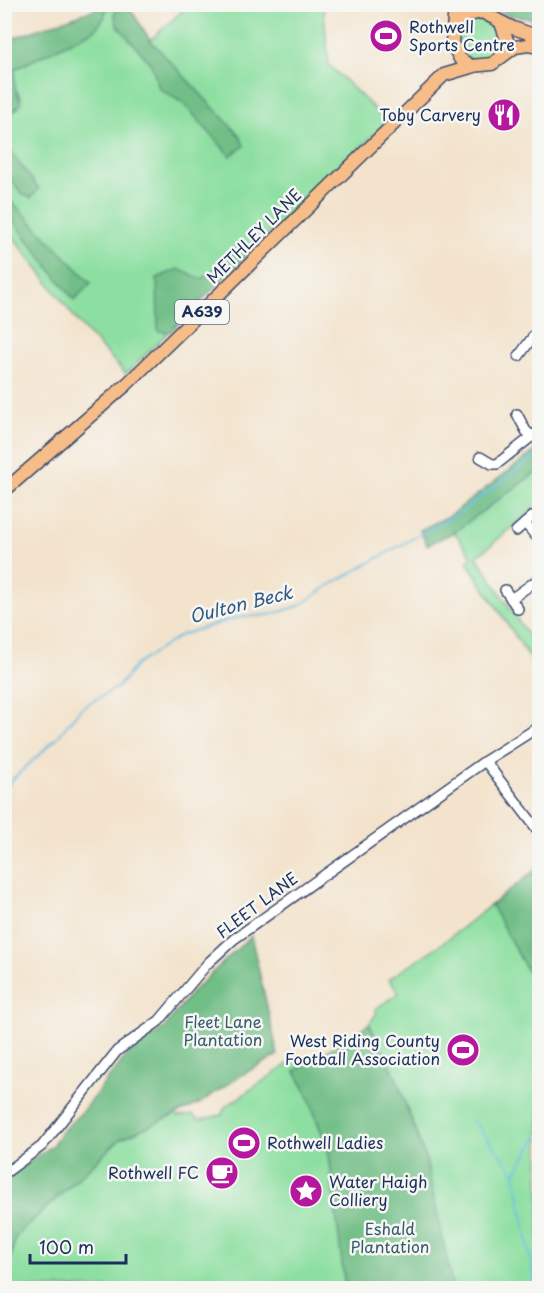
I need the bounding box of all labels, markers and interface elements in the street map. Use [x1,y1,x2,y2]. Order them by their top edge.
place label: Rothwell Sports Centre [409,14,515,56]
sports icon: Rothwell Sports Centre [368,18,404,54]
restaurant icon: Toby Carvery [486,97,522,133]
place label: Toby Carvery [379,102,481,126]
street label: METHLEY LANE [200,182,306,288]
road number: A639 [175,300,229,324]
water label: Oulton Beck [186,577,296,629]
street label: FLEET LANE [210,865,302,943]
park label: Fleet Lane Plantation [184,1009,262,1051]
place label: West Riding County Football Association [285,1028,440,1070]
sports icon: West Riding County Football Association [445,1032,481,1068]
sports icon: Rothwell Ladies [226,1125,262,1161]
place label: Rothwell Ladies [267,1130,383,1154]
cafe icon: Rothwell FC [204,1155,240,1191]
place label: Rothwell FC [108,1160,199,1184]
place label: Water Haigh Colliery [329,1169,428,1211]
place icon: Water Haigh Colliery [288,1173,324,1209]
park label: Eshald Plantation [351,1216,429,1258]
scale bar [30,1227,126,1265]
text: 100 m [39,1233,94,1260]

